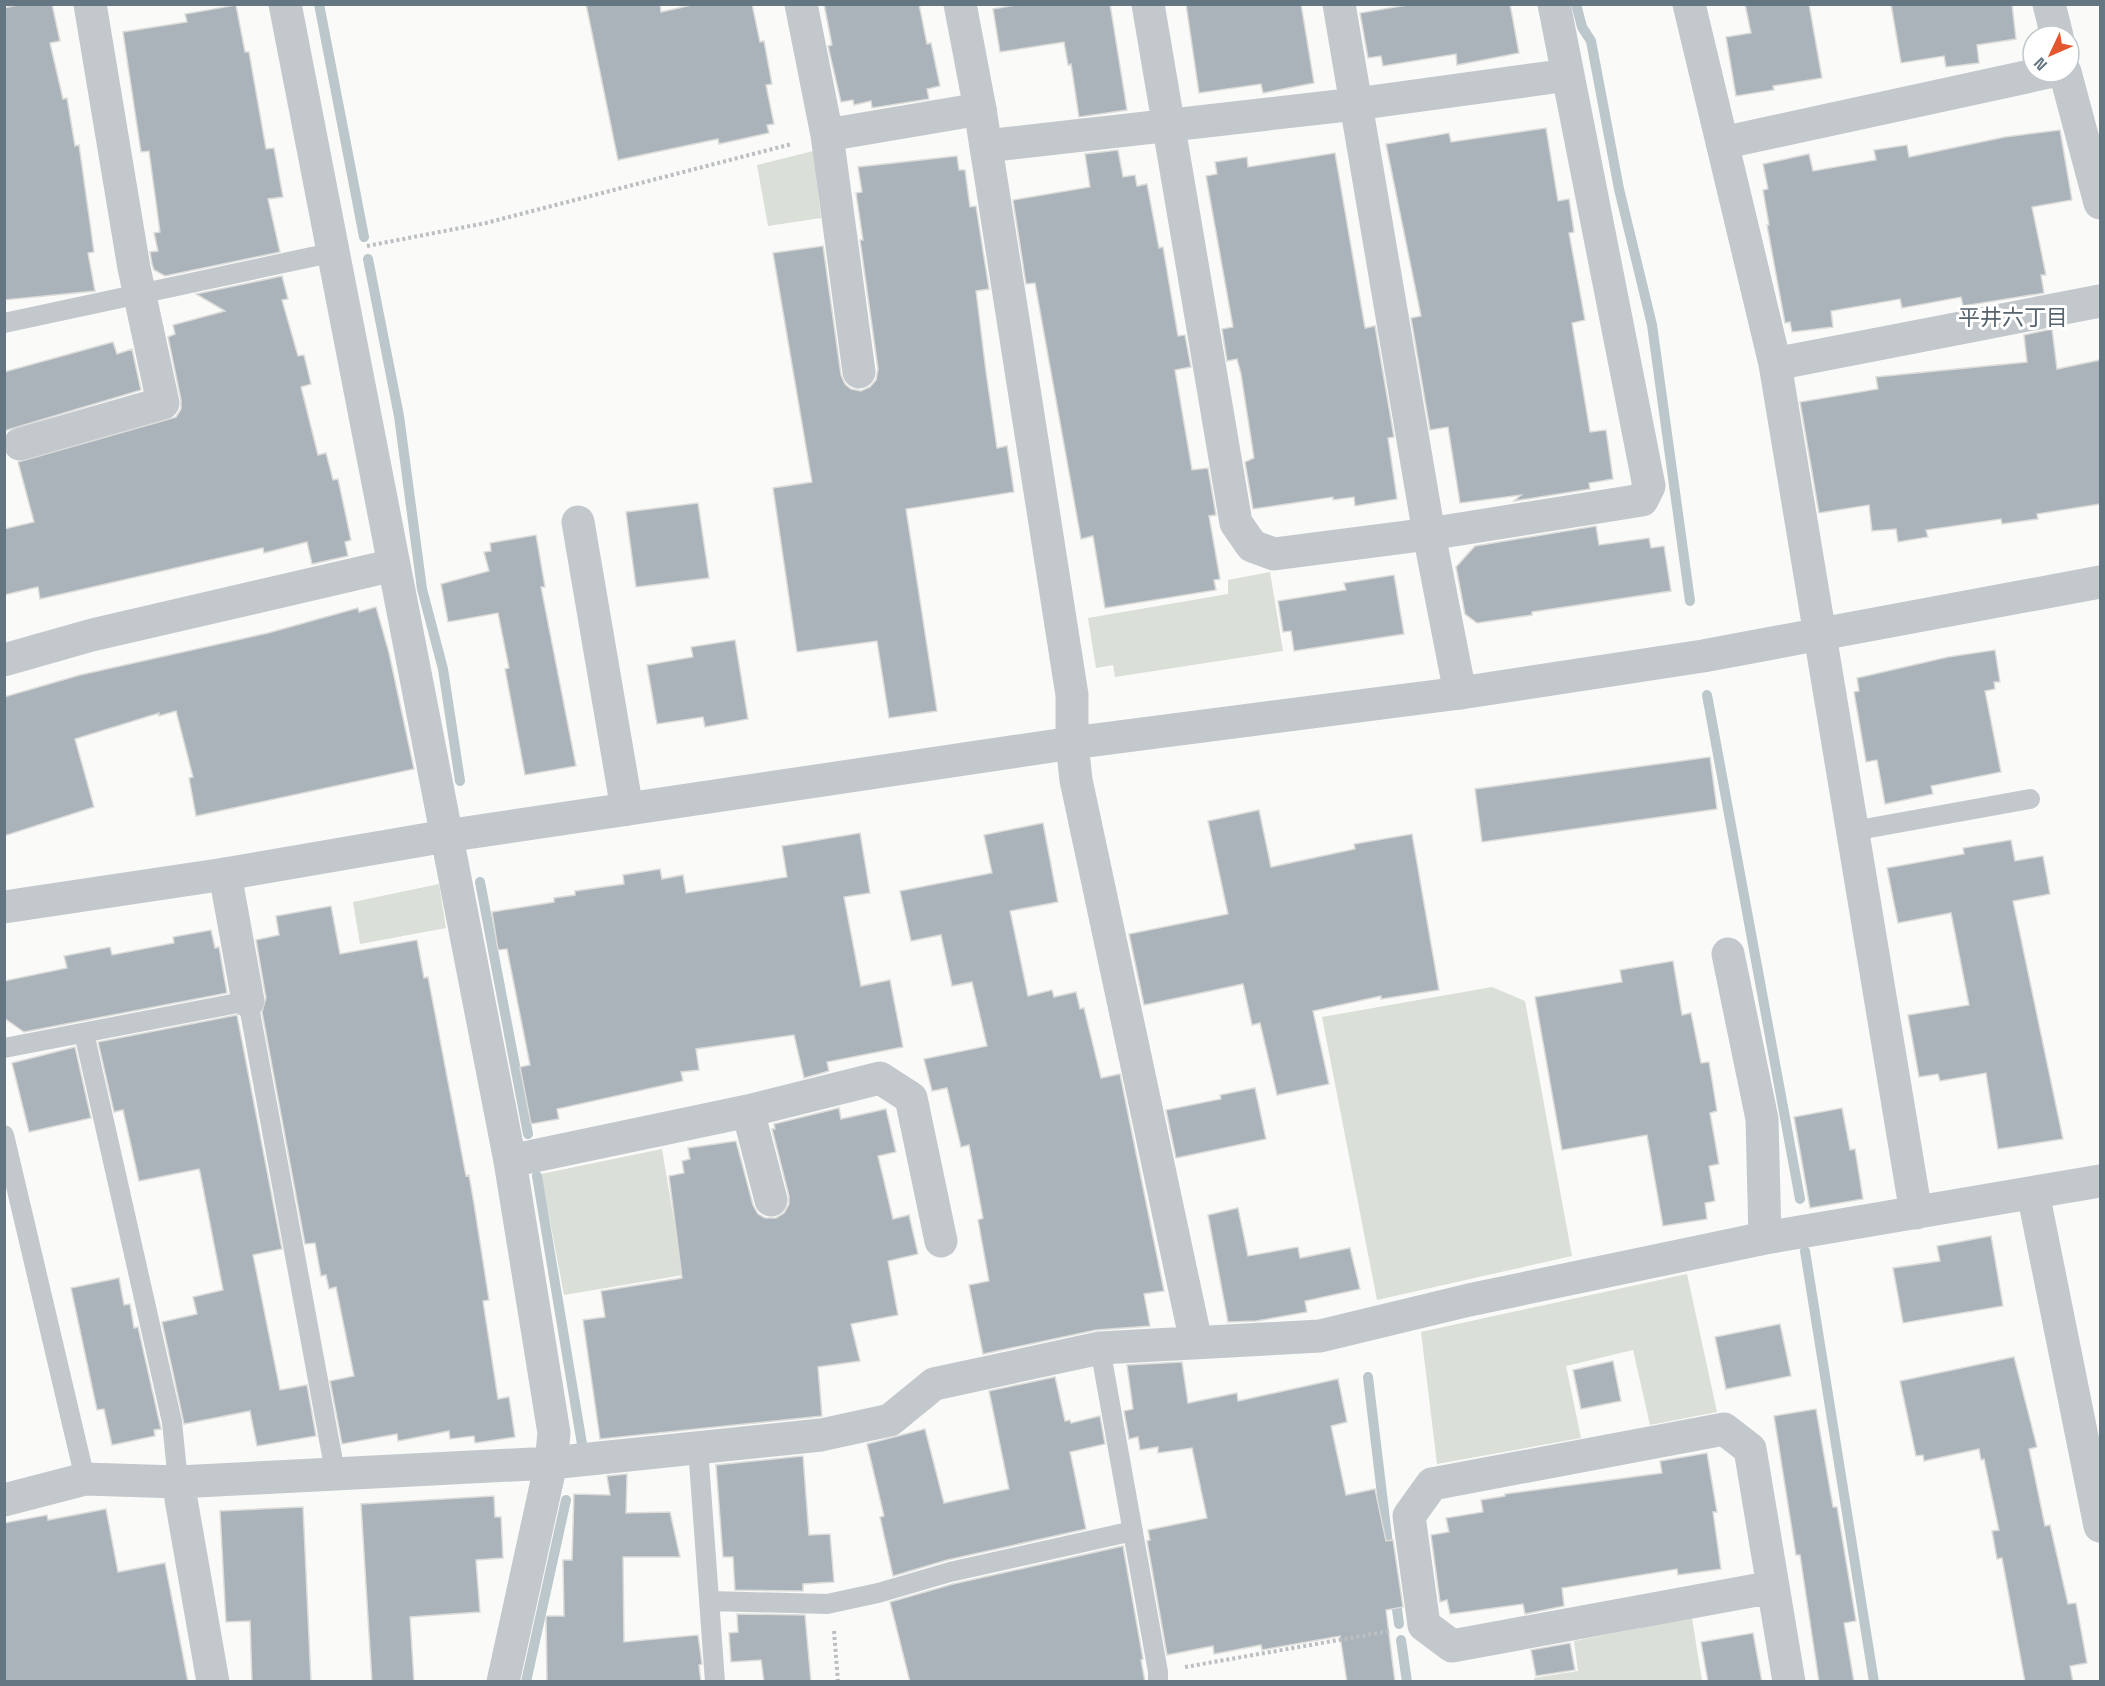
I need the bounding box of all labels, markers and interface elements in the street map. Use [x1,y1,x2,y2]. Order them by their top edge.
north arrow [2021,24,2081,84]
text: N [2029,53,2052,75]
district label: 平井六丁目 [1958,303,2068,331]

